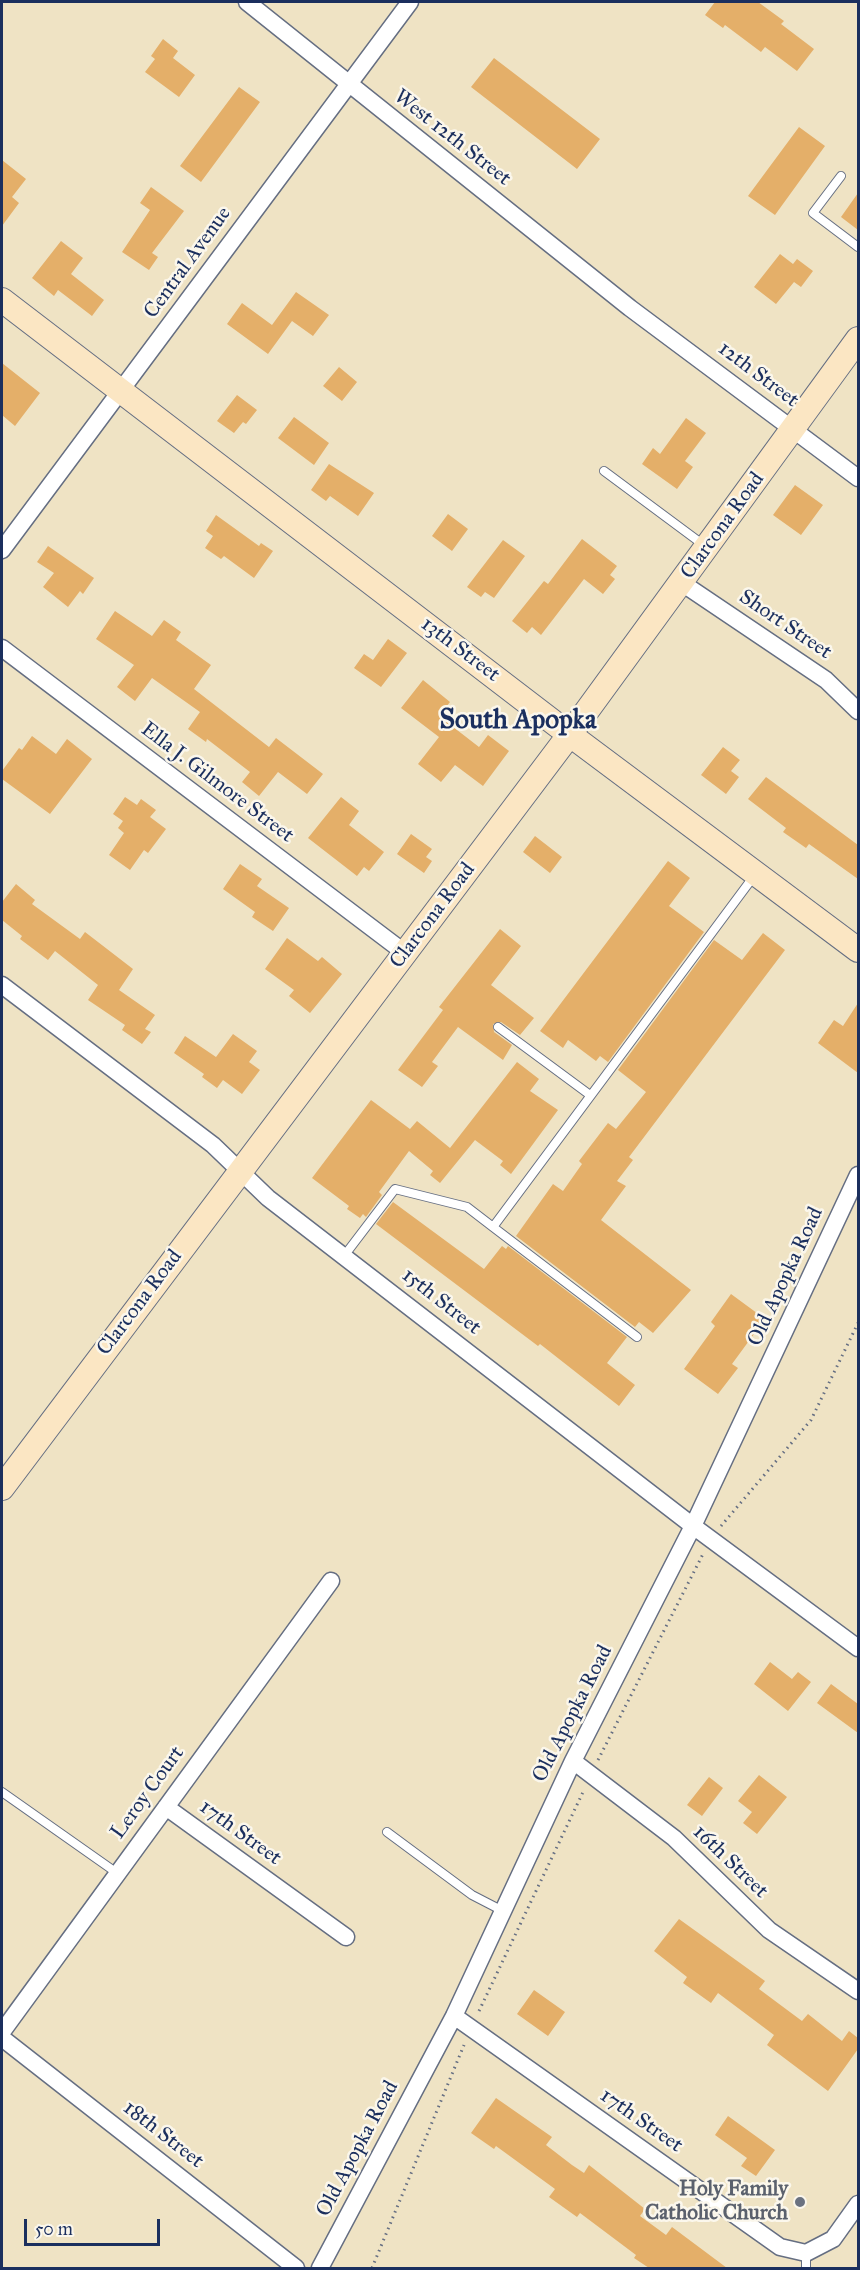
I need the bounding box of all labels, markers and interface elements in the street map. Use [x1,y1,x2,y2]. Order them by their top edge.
street label: West 12th Street [388,84,516,192]
street label: Central Avenue [139,202,237,324]
street label: 12th Street [713,337,803,413]
street label: Clarcona Road [676,468,770,584]
street label: Short Street [734,585,836,665]
street label: 13th Street [415,612,505,688]
district label: South Apopka [440,705,596,737]
street label: Ella J. Gilmore Street [136,717,298,849]
street label: Clarcona Road [385,858,481,974]
street label: Old Apopka Road [743,1204,829,1350]
street label: Clarcona Road [92,1245,188,1361]
street label: 15th Street [396,1263,486,1341]
street label: Old Apopka Road [528,1641,618,1787]
street label: Leroy Court [106,1742,190,1844]
street label: 17th Street [194,1795,286,1871]
street label: 16th Street [687,1820,773,1904]
street label: Old Apopka Road [312,2077,404,2221]
street label: 17th Street [595,2083,687,2159]
street label: 18th Street [118,2096,208,2174]
place label: Holy Family Catholic Church [645,2177,788,2227]
marker: Holy Family Catholic Church [793,2195,807,2209]
scale bar [27,2207,164,2245]
text: 50 m [35,2218,73,2240]

